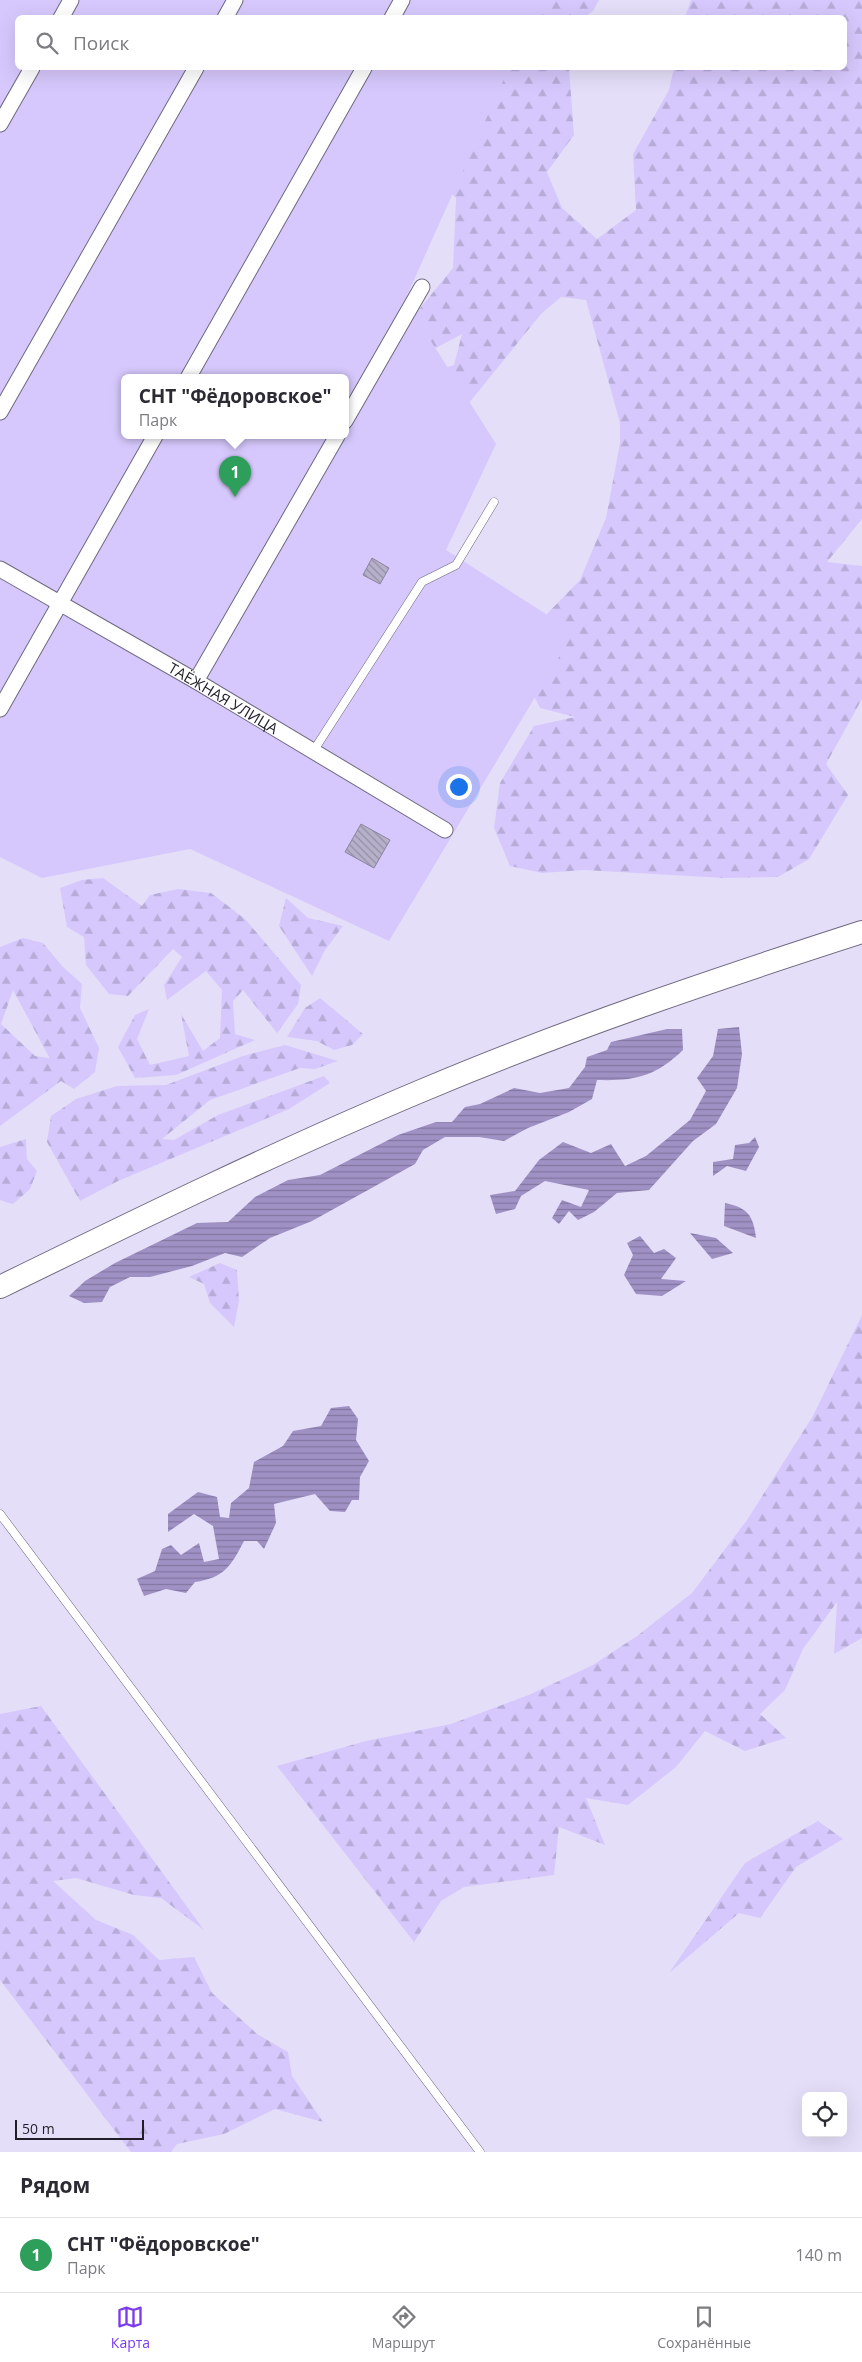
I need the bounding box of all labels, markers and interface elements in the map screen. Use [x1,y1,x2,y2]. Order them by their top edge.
search box [15,15,847,70]
icon: search [33,29,61,57]
text: Поиск [73,30,129,56]
popup [121,374,349,439]
text: СНТ "Фёдоровское" [139,383,331,409]
text: Парк [139,409,177,431]
pin: 1 [219,456,251,497]
street label: ТАЁЖНАЯ УЛИЦА [165,657,283,738]
your location [446,774,472,800]
map controls [802,2092,847,2137]
button: locate [802,2092,847,2137]
scale bar [15,2117,144,2140]
text: 50 m [22,2119,55,2138]
text: Рядом [20,2171,90,2199]
text: СНТ "Фёдоровское" [67,2231,260,2257]
text: 1 [31,2244,41,2266]
text: 140 m [796,2244,842,2266]
text: Парк [67,2257,106,2279]
tab: Карта [111,2303,150,2352]
tab: Маршрут [372,2303,435,2352]
tab: Сохранённые [657,2303,751,2352]

